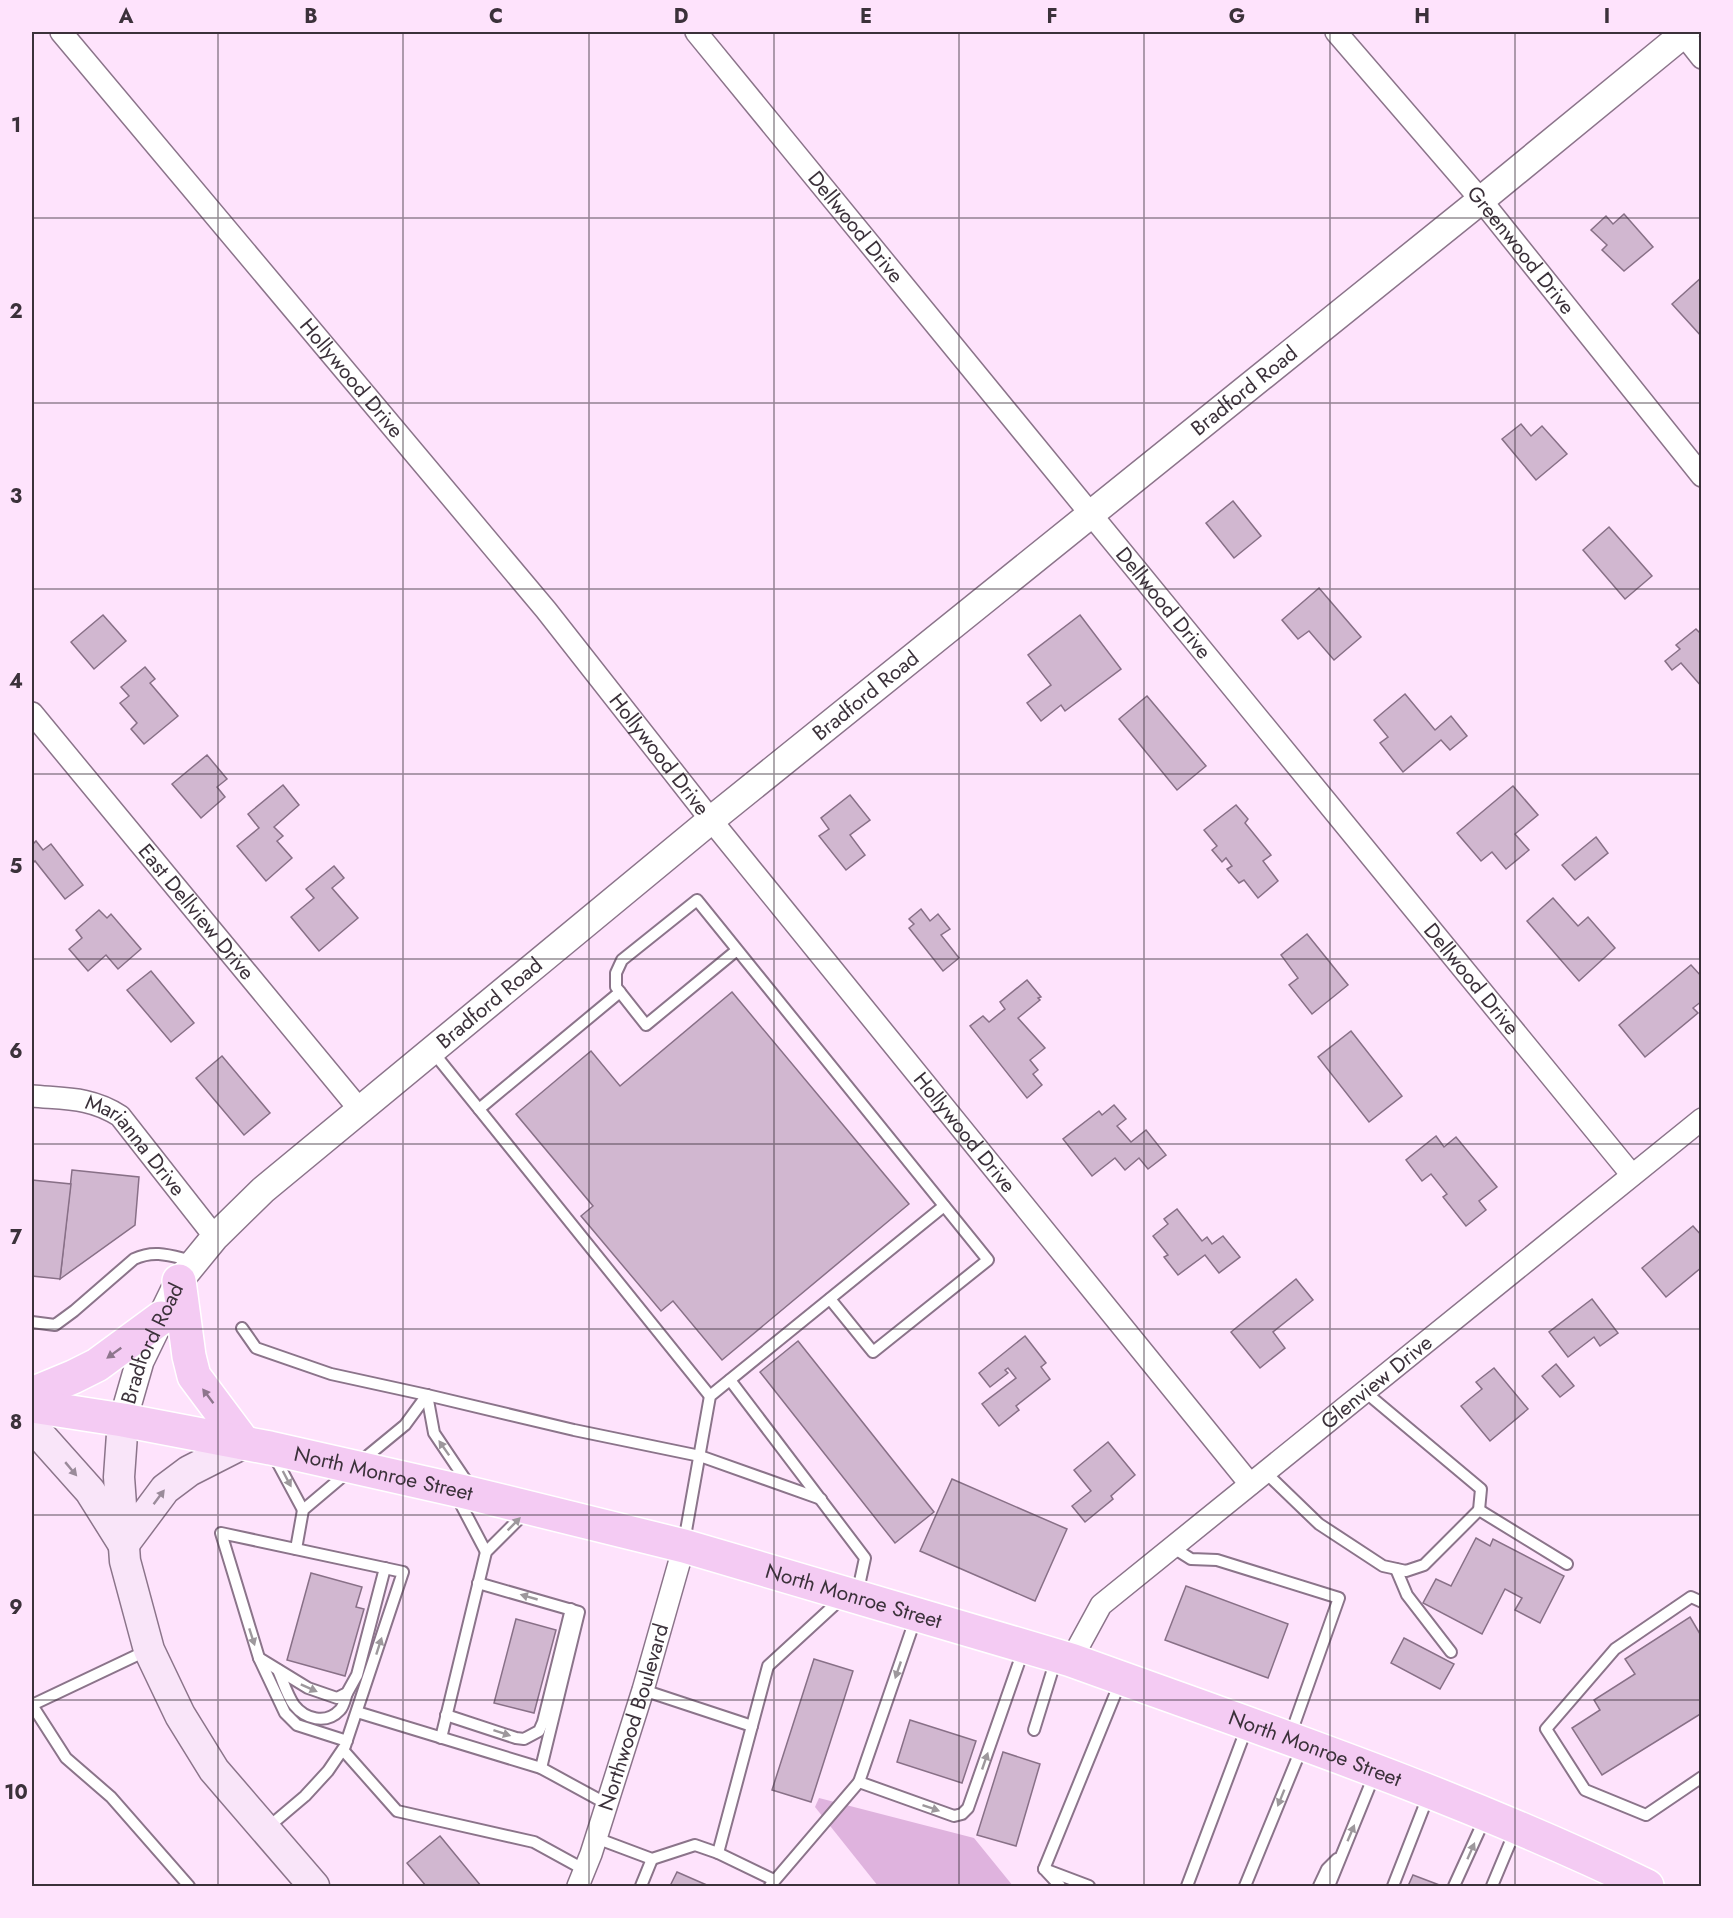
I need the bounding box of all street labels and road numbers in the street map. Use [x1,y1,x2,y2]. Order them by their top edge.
street label: Dellwood Drive [801,165,911,289]
street label: Greenwood Drive [1460,179,1582,321]
street label: Hollywood Drive [292,312,411,445]
street label: Bradford Road [1184,338,1304,443]
street label: Dellwood Drive [1109,541,1219,666]
street label: Bradford Road [806,643,925,748]
street label: Hollywood Drive [602,687,717,822]
street label: East Dellview Drive [131,837,262,987]
street label: Dellwood Drive [1417,917,1527,1042]
street label: Bradford Road [430,950,549,1056]
street label: Hollywood Drive [906,1066,1023,1199]
street label: Marianna Drive [82,1087,192,1203]
street label: Bradford Road [113,1278,191,1407]
street label: Glenview Drive [1314,1328,1439,1436]
street label: North Monroe Street [291,1439,476,1508]
street label: North Monroe Street [762,1556,945,1636]
street label: Northwood Boulevard [591,1620,676,1814]
street label: North Monroe Street [1224,1703,1406,1794]

